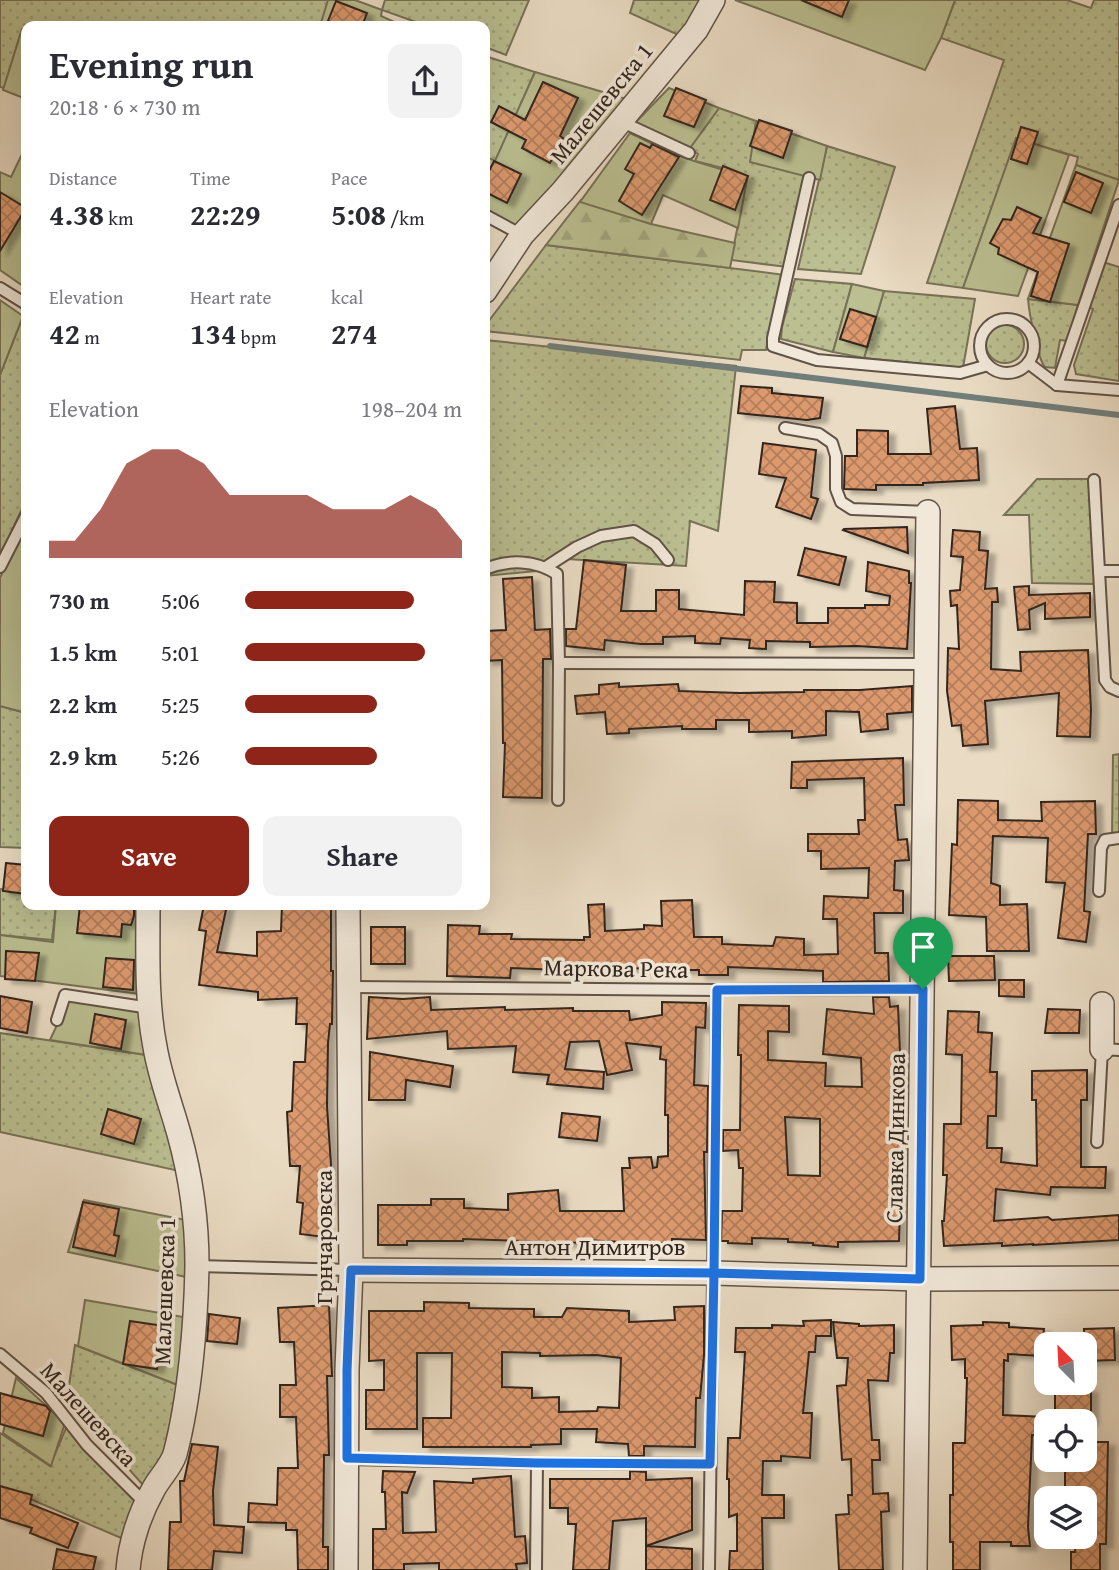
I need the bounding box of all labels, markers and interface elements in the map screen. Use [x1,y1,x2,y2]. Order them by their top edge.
street label: Малешевска 1 [541,35,661,171]
text: Evening run [49,36,253,92]
button: share [388,44,462,118]
text: 20:18 · 6 × 730 m [49,90,201,123]
text: Distance [49,164,117,192]
text: Time [190,164,230,192]
text: Pace [331,164,368,192]
text: 4.38 [49,192,104,236]
text: 22:29 [190,192,261,236]
text: 5:08 [331,192,386,236]
text: km [104,204,133,232]
text: /km [386,204,424,232]
text: Elevation [49,283,123,311]
text: Heart rate [190,283,271,311]
text: kcal [331,283,363,311]
text: 42 [49,311,80,355]
text: 134 [190,311,237,355]
text: 274 [331,311,378,355]
text: m [80,323,100,351]
text: bpm [237,323,276,351]
text: Elevation [49,392,139,425]
text: 198–204 m [361,392,462,425]
text: 730 m [49,584,110,617]
text: 5:06 [161,584,200,617]
text: 1.5 km [49,636,117,669]
text: 5:01 [161,636,200,669]
text: 2.2 km [49,688,117,721]
text: 5:25 [161,688,200,721]
text: 2.9 km [49,740,117,773]
text: 5:26 [161,740,200,773]
button: Save [49,816,249,896]
button: Share [263,816,462,896]
pin [893,917,953,989]
icon: arrive [904,928,942,966]
street label: Маркова Река [543,949,689,987]
street label: Славка Динкова [876,1052,914,1223]
street label: Грнчаровска [306,1169,341,1304]
street label: Малешевска 1 [144,1217,184,1365]
street label: Антон Димитров [504,1229,686,1264]
north arrow [1034,1332,1097,1395]
map controls [1034,1332,1097,1549]
street label: Малешевска [32,1354,146,1475]
button: locate [1034,1409,1097,1472]
button: layers [1034,1486,1097,1549]

